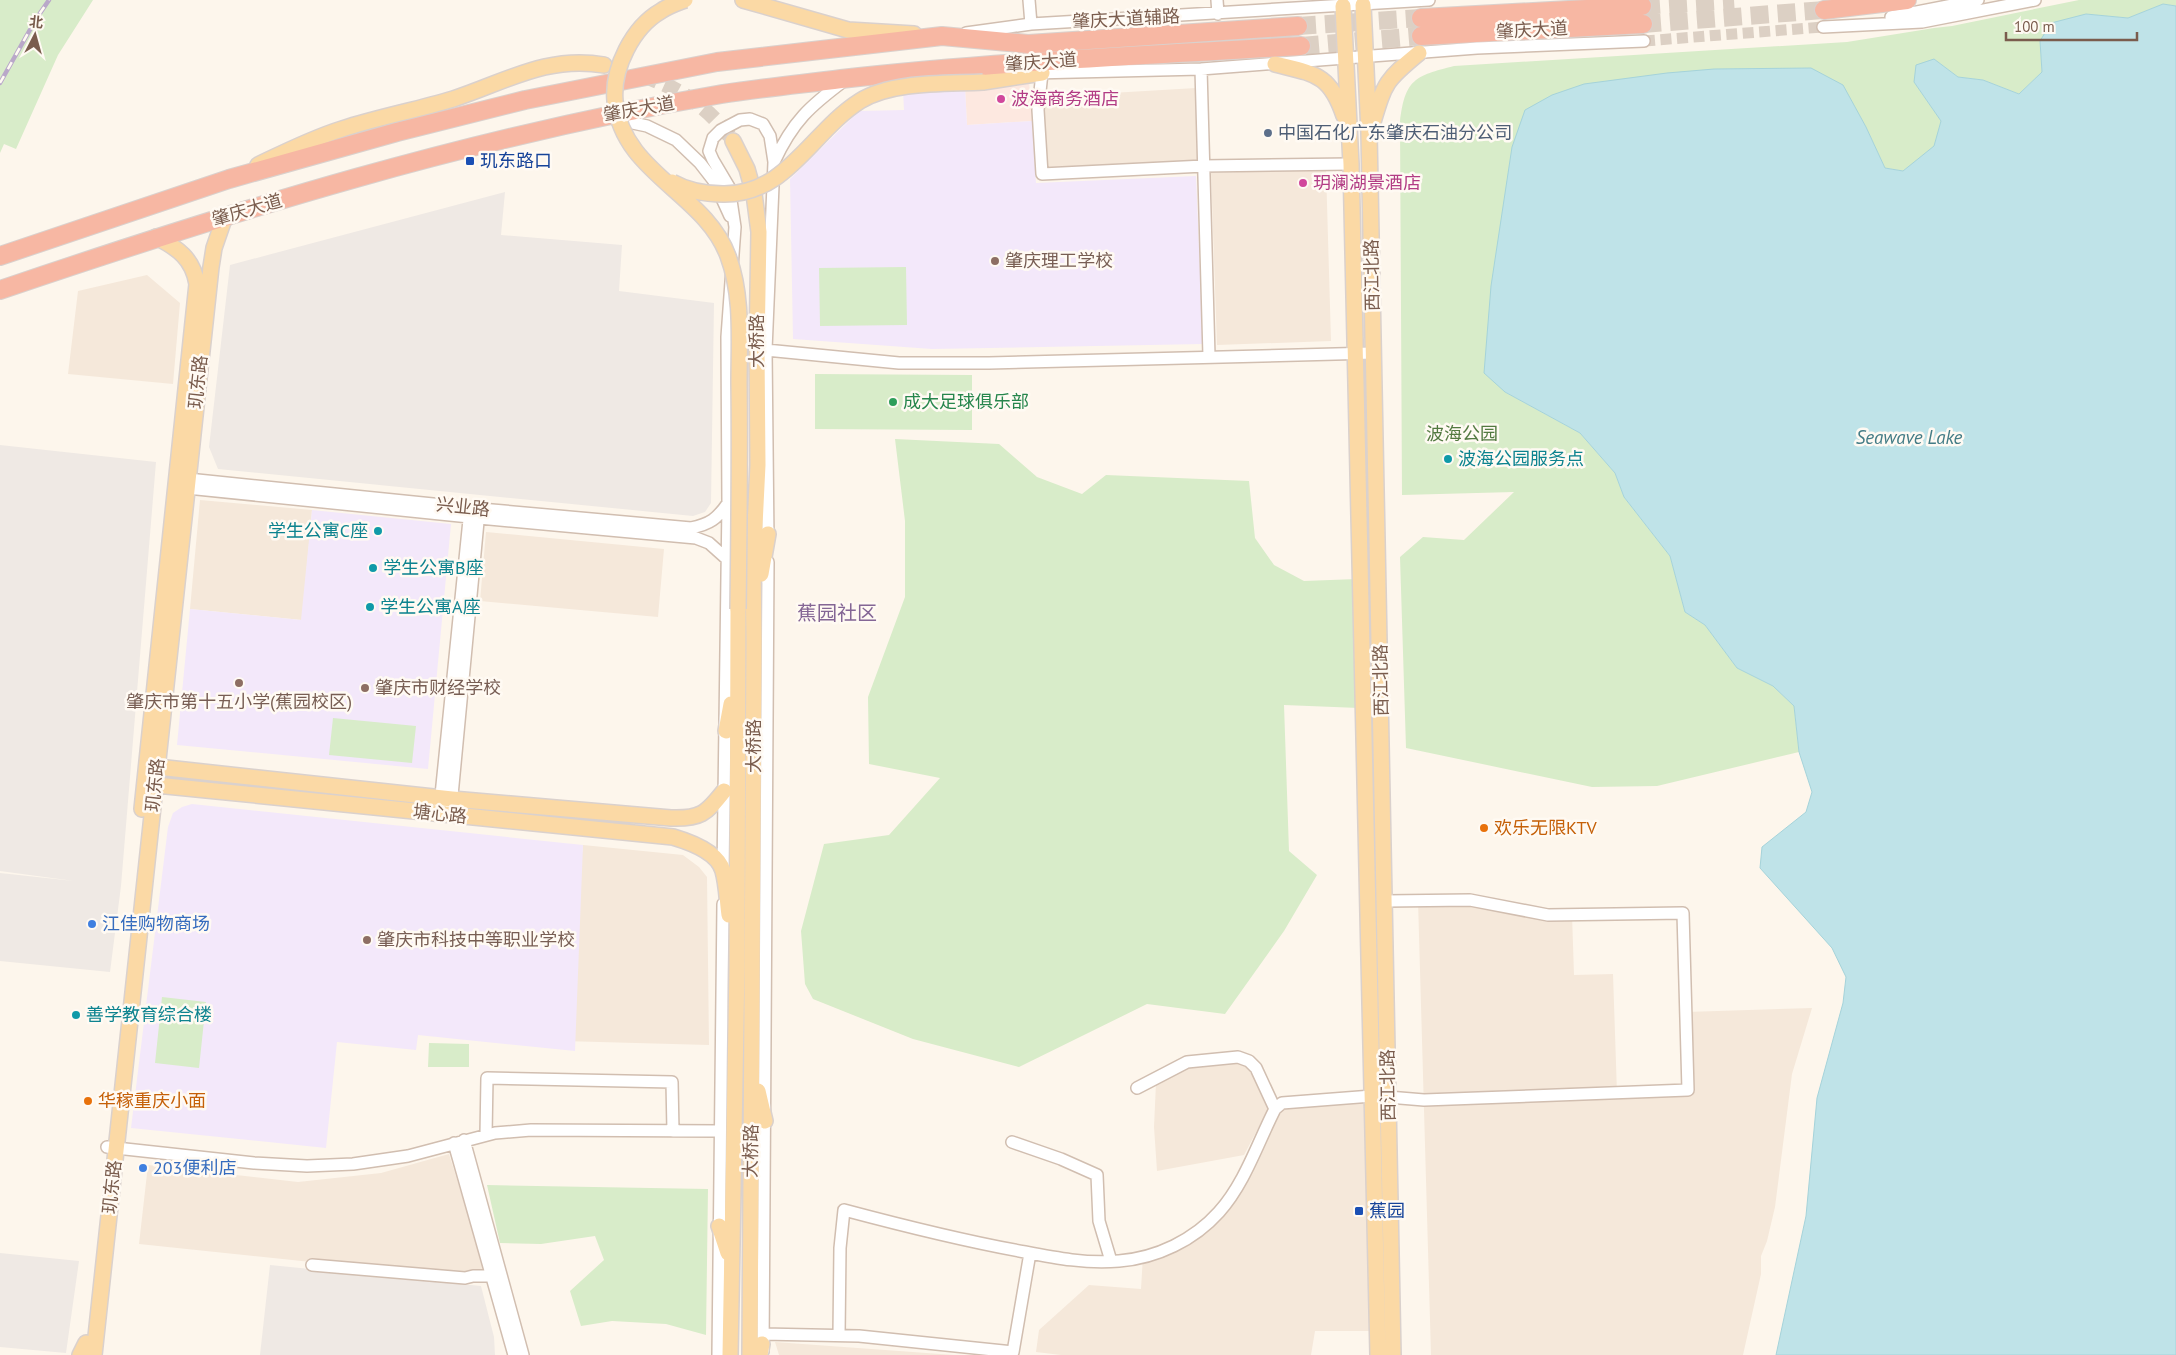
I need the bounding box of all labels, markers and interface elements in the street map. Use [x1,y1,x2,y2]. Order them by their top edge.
street label: 肇庆大道辅路 [1071,4,1181,33]
north arrow [10,10,60,60]
scale bar [2006,10,2137,42]
text: 北 [28,12,44,32]
street label: 肇庆大道 [1495,16,1569,43]
text: 100 m [2014,17,2055,36]
street label: 肇庆大道 [1004,48,1078,75]
place label: 波海商务酒店 [1011,87,1119,110]
street label: 肇庆大道 [601,91,676,126]
marker: 波海商务酒店 [995,93,1007,105]
place label: 中国石化广东肇庆石油分公司 [1278,121,1512,144]
marker: 中国石化广东肇庆石油分公司 [1262,127,1274,139]
place label: 玑东路口 [480,149,552,172]
marker: 玑东路口 [464,155,476,167]
place label: 玥澜湖景酒店 [1313,171,1421,194]
marker: 玥澜湖景酒店 [1297,177,1309,189]
street label: 肇庆大道 [209,189,285,230]
street label: 西江北路 [1359,239,1384,311]
place label: 肇庆理工学校 [1005,249,1113,272]
marker: 肇庆理工学校 [989,255,1001,267]
street label: 大桥路 [745,314,768,368]
street label: 玑东路 [183,354,212,410]
place label: 成大足球俱乐部 [903,390,1029,413]
marker: 成大足球俱乐部 [887,396,899,408]
park label: 波海公园 [1426,422,1498,445]
water label: Seawave Lake [1856,425,1963,449]
place label: 波海公园服务点 [1458,447,1584,470]
marker: 波海公园服务点 [1442,453,1454,465]
street label: 兴业路 [435,492,491,521]
place label: 学生公寓C座 [268,519,368,542]
marker: 学生公寓C座 [372,525,384,537]
place label: 学生公寓B座 [383,556,484,579]
marker: 学生公寓B座 [367,562,379,574]
place label: 学生公寓A座 [380,595,481,618]
district label: 蕉园社区 [797,600,877,626]
marker: 学生公寓A座 [364,601,376,613]
street label: 西江北路 [1368,644,1393,716]
place label: 肇庆市财经学校 [375,676,501,699]
marker: 肇庆市第十五小学(蕉园校区) [233,677,245,689]
marker: 肇庆市财经学校 [359,682,371,694]
place label: 肇庆市第十五小学(蕉园校区) [126,690,352,713]
street label: 大桥路 [742,719,765,773]
street label: 玑东路 [140,757,169,813]
street label: 塘心路 [412,799,468,828]
place label: 欢乐无限KTV [1494,816,1597,839]
marker: 欢乐无限KTV [1478,822,1490,834]
place label: 江佳购物商场 [102,912,210,935]
marker: 江佳购物商场 [86,918,98,930]
place label: 肇庆市科技中等职业学校 [377,928,575,951]
marker: 肇庆市科技中等职业学校 [361,934,373,946]
place label: 善学教育综合楼 [86,1003,212,1026]
marker: 善学教育综合楼 [70,1009,82,1021]
street label: 西江北路 [1375,1049,1400,1121]
place label: 华稼重庆小面 [98,1089,206,1112]
marker: 华稼重庆小面 [82,1095,94,1107]
street label: 大桥路 [739,1124,762,1178]
place label: 203便利店 [153,1156,236,1179]
street label: 玑东路 [97,1159,126,1215]
marker: 203便利店 [137,1162,149,1174]
place label: 蕉园 [1369,1199,1405,1222]
marker: 蕉园 [1353,1205,1365,1217]

